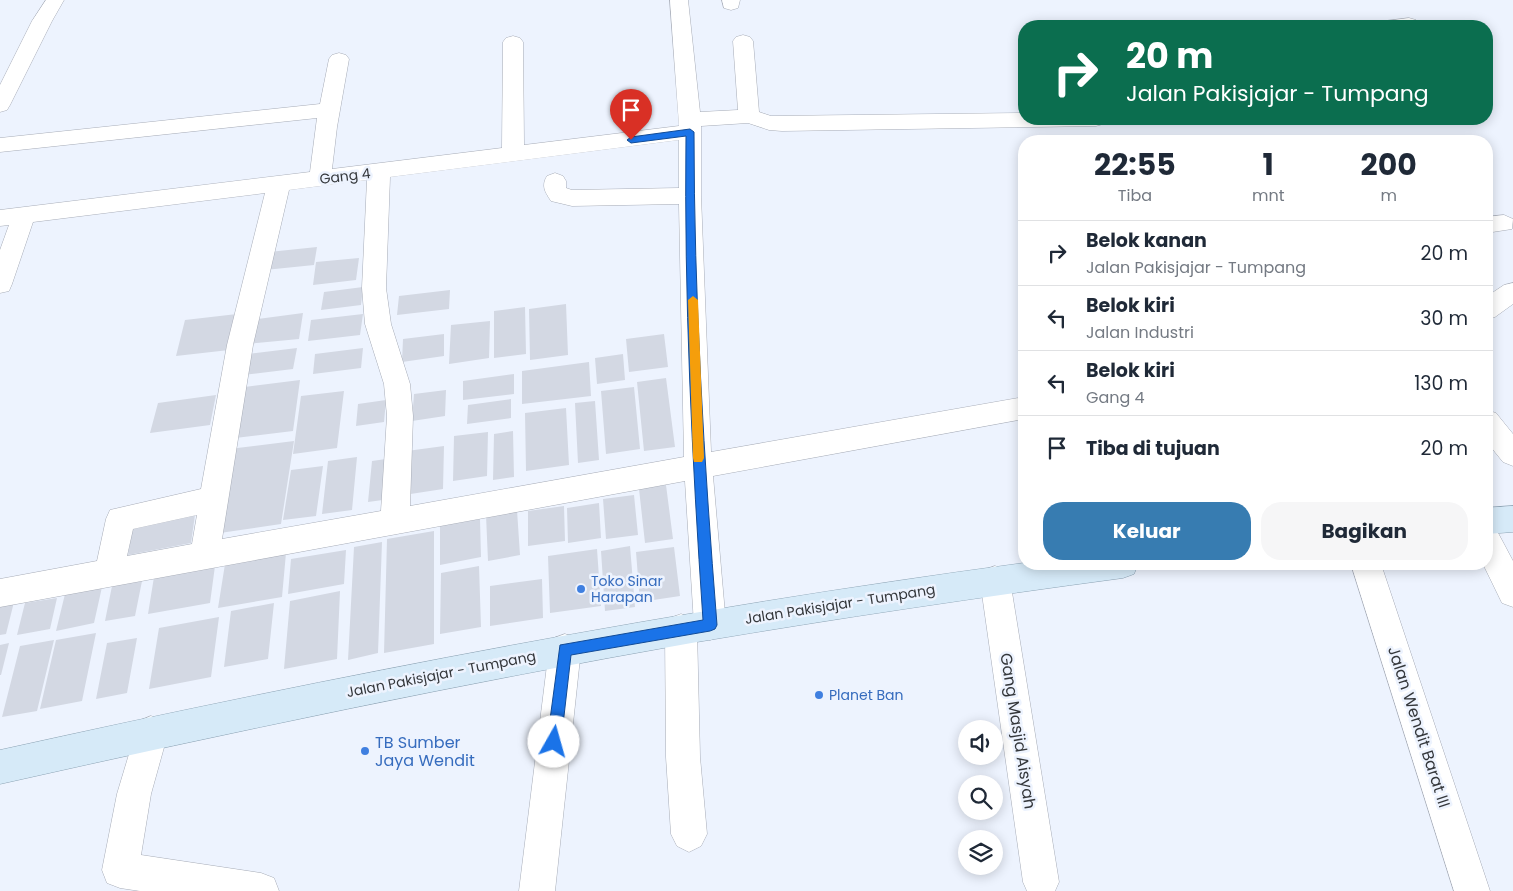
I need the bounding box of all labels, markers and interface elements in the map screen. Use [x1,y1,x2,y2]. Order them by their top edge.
text: 20 m [1126,31,1213,80]
icon: right [1043,40,1108,105]
text: Jalan Pakisjajar - Tumpang [1126,78,1429,109]
pin [610,89,652,140]
icon: arrive [617,96,645,124]
text: 22:55 [1094,143,1176,186]
text: 1 [1263,143,1274,186]
text: 200 [1361,143,1417,186]
street label: Gang 4 [318,163,372,189]
text: Tiba [1118,184,1152,207]
text: mnt [1252,184,1285,207]
text: m [1380,184,1397,207]
text: Belok kanan [1086,227,1207,254]
icon: right [1043,239,1071,267]
text: 20 m [1420,240,1468,267]
text: Jalan Pakisjajar - Tumpang [1086,256,1306,279]
text: Belok kiri [1086,292,1175,319]
icon: left [1043,304,1071,332]
text: 30 m [1420,305,1468,332]
text: Jalan Industri [1086,321,1194,344]
text: Belok kiri [1086,357,1175,384]
icon: left [1043,369,1071,397]
text: 130 m [1414,370,1468,397]
text: Gang 4 [1086,386,1145,409]
icon: arrive [1043,434,1071,462]
text: Tiba di tujuan [1086,435,1220,462]
text: 20 m [1420,435,1468,462]
button: Keluar [1043,502,1251,560]
button: Bagikan [1261,502,1468,560]
place label: Toko Sinar Harapan [591,571,663,607]
street label: Jalan Pakisjajar - Tumpang [743,579,937,629]
marker: Toko Sinar Harapan [575,583,587,595]
street label: Jalan Wendit Barat III [1382,643,1456,811]
street label: Jalan Pakisjajar - Tumpang [345,646,537,702]
street label: Gang Masjid Aisyah [994,651,1042,811]
place label: Planet Ban [829,685,904,705]
marker: Planet Ban [813,689,825,701]
position arrow [527,715,579,767]
map controls [958,720,1003,875]
button: sound [958,720,1003,765]
place label: TB Sumber Jaya Wendit [375,731,475,772]
marker: TB Sumber Jaya Wendit [359,745,371,757]
button: search [958,775,1003,820]
button: layers [958,830,1003,875]

